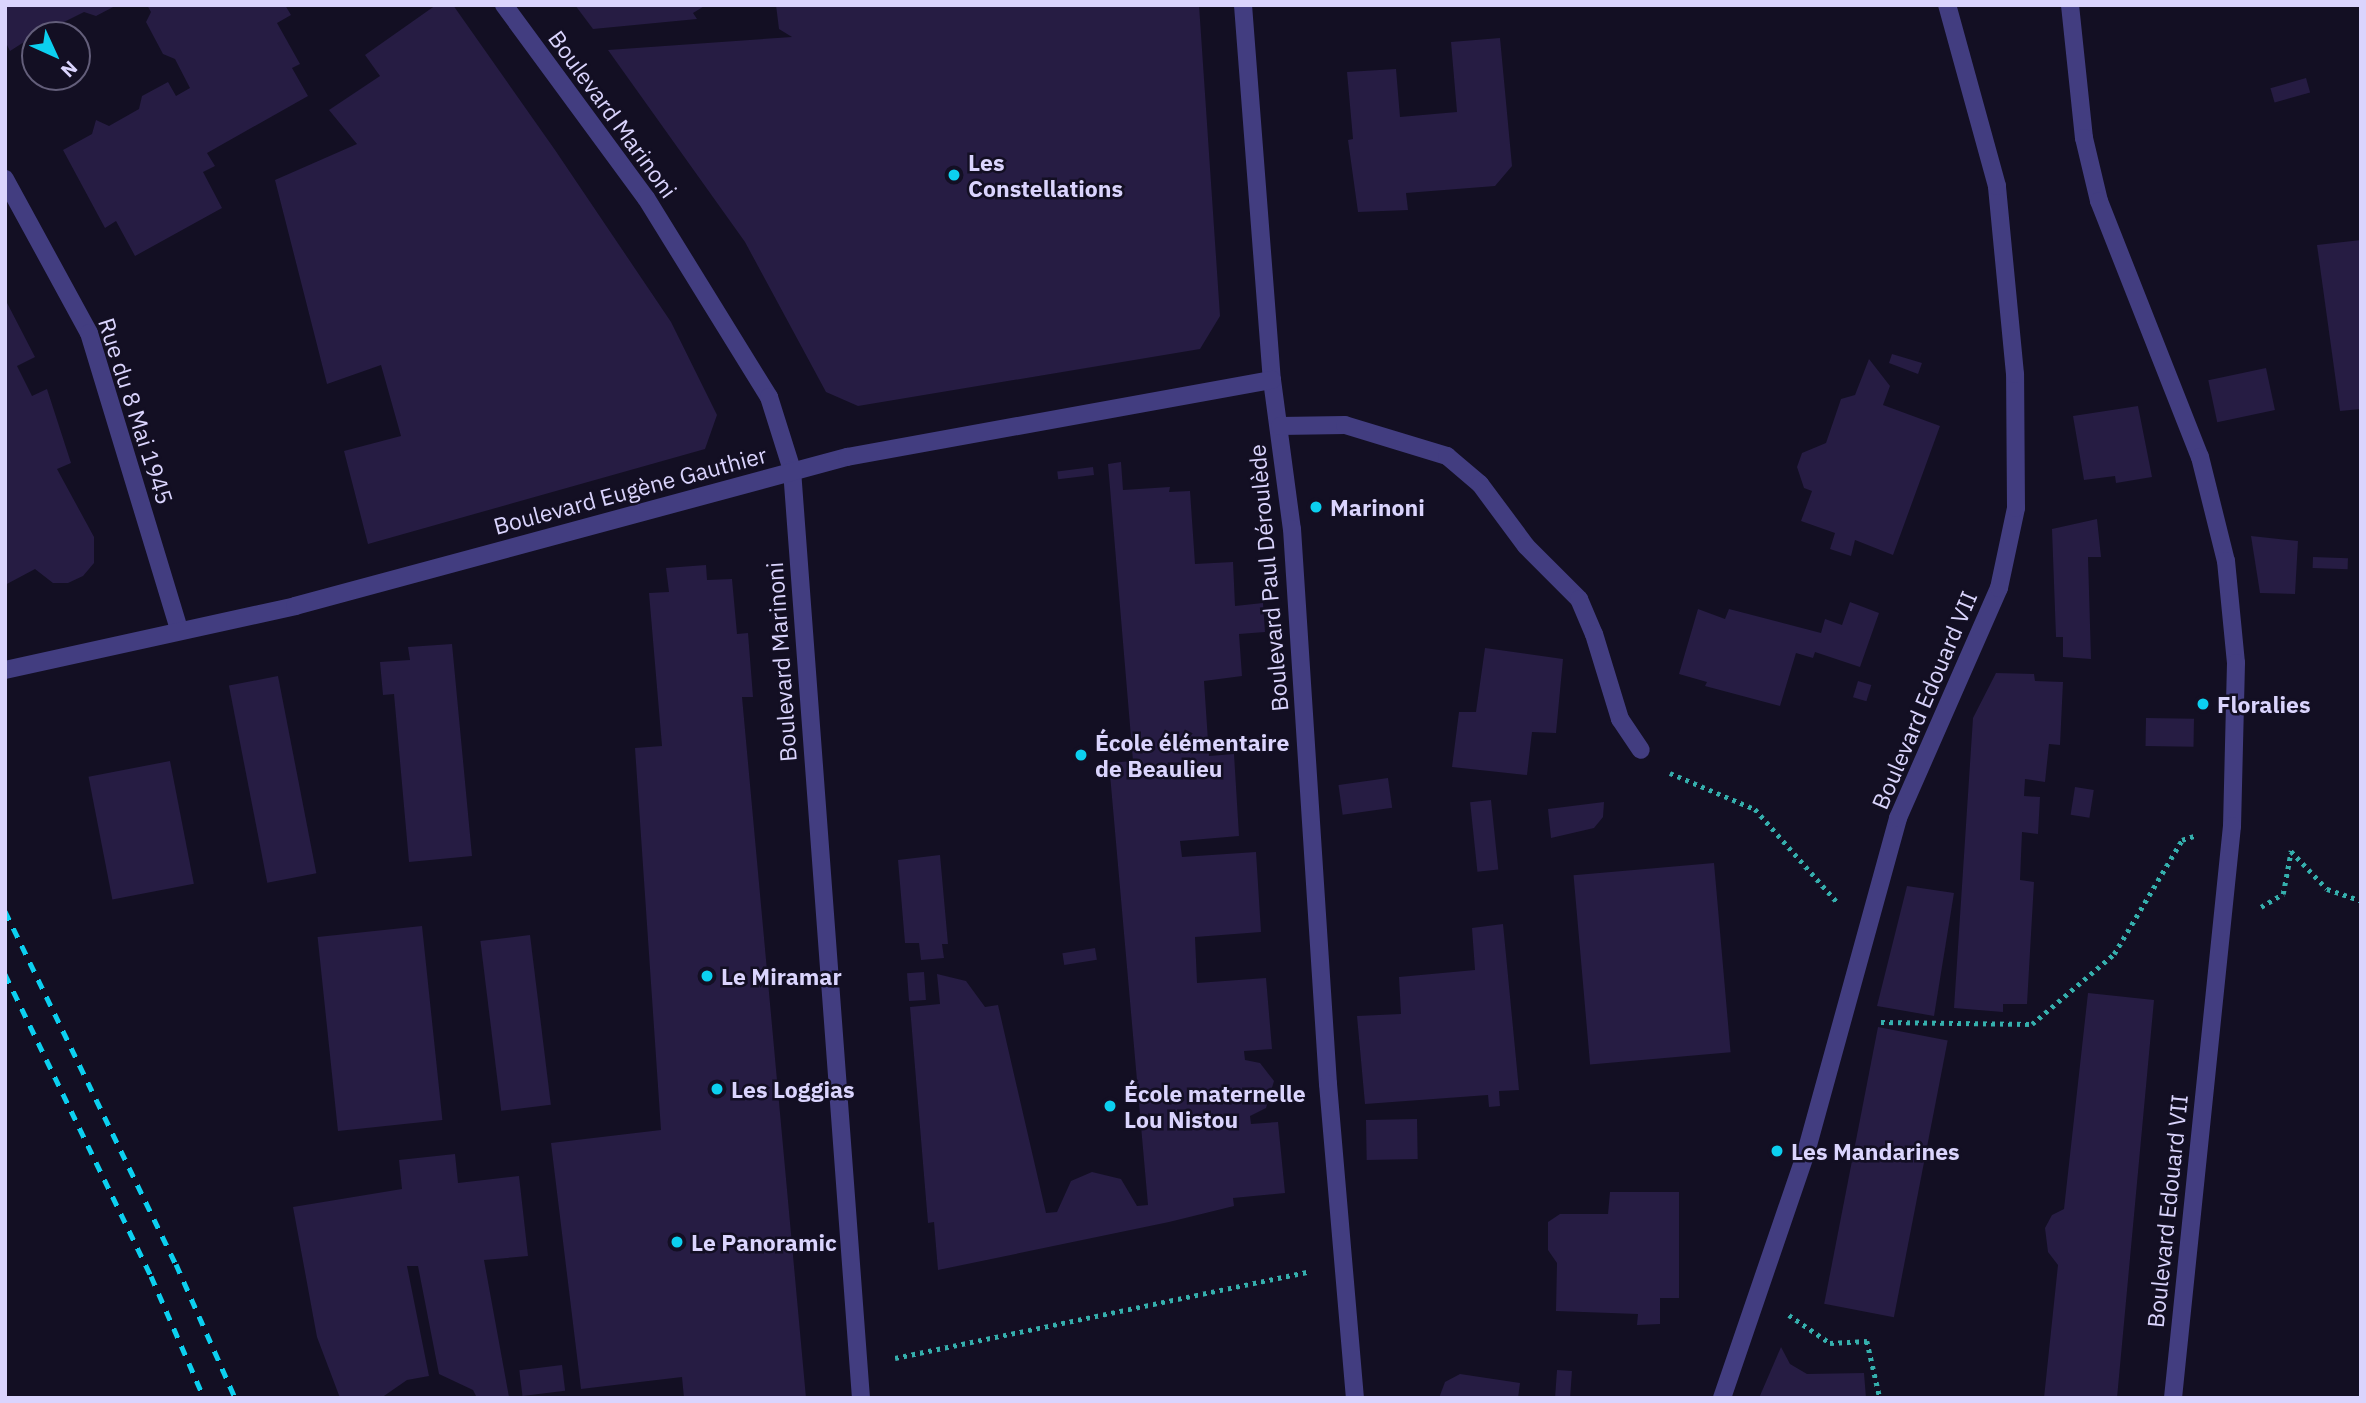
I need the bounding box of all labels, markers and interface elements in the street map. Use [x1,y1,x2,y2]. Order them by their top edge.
north arrow [21,21,91,91]
street label: Boulevard Marinoni [543,25,683,203]
text: N [56,56,83,83]
place label: Les Constellations [968,148,1123,202]
marker: Les Constellations [946,167,962,183]
street label: Rue du 8 Mai 1945 [93,314,179,508]
street label: Boulevard Eugène Gauthier [490,440,770,540]
street label: Boulevard Paul Déroulède [1243,443,1293,713]
place label: Marinoni [1330,493,1425,521]
marker: Marinoni [1308,499,1324,515]
street label: Boulevard Marinoni [760,561,802,763]
street label: Boulevard Edouard VII [1866,587,1982,813]
place label: Floralies [2217,690,2311,718]
marker: Floralies [2195,696,2211,712]
place label: École élémentaire de Beaulieu [1095,728,1289,782]
marker: École élémentaire de Beaulieu [1073,747,1089,763]
place label: Le Miramar [721,962,842,990]
marker: Le Miramar [699,968,715,984]
place label: Les Loggias [731,1075,855,1103]
place label: École maternelle Lou Nistou [1124,1079,1306,1133]
marker: Les Loggias [709,1081,725,1097]
street label: Boulevard Edouard VII [2141,1093,2193,1329]
marker: École maternelle Lou Nistou [1102,1098,1118,1114]
place label: Les Mandarines [1791,1137,1960,1165]
marker: Les Mandarines [1769,1143,1785,1159]
place label: Le Panoramic [691,1228,837,1256]
marker: Le Panoramic [669,1234,685,1250]

